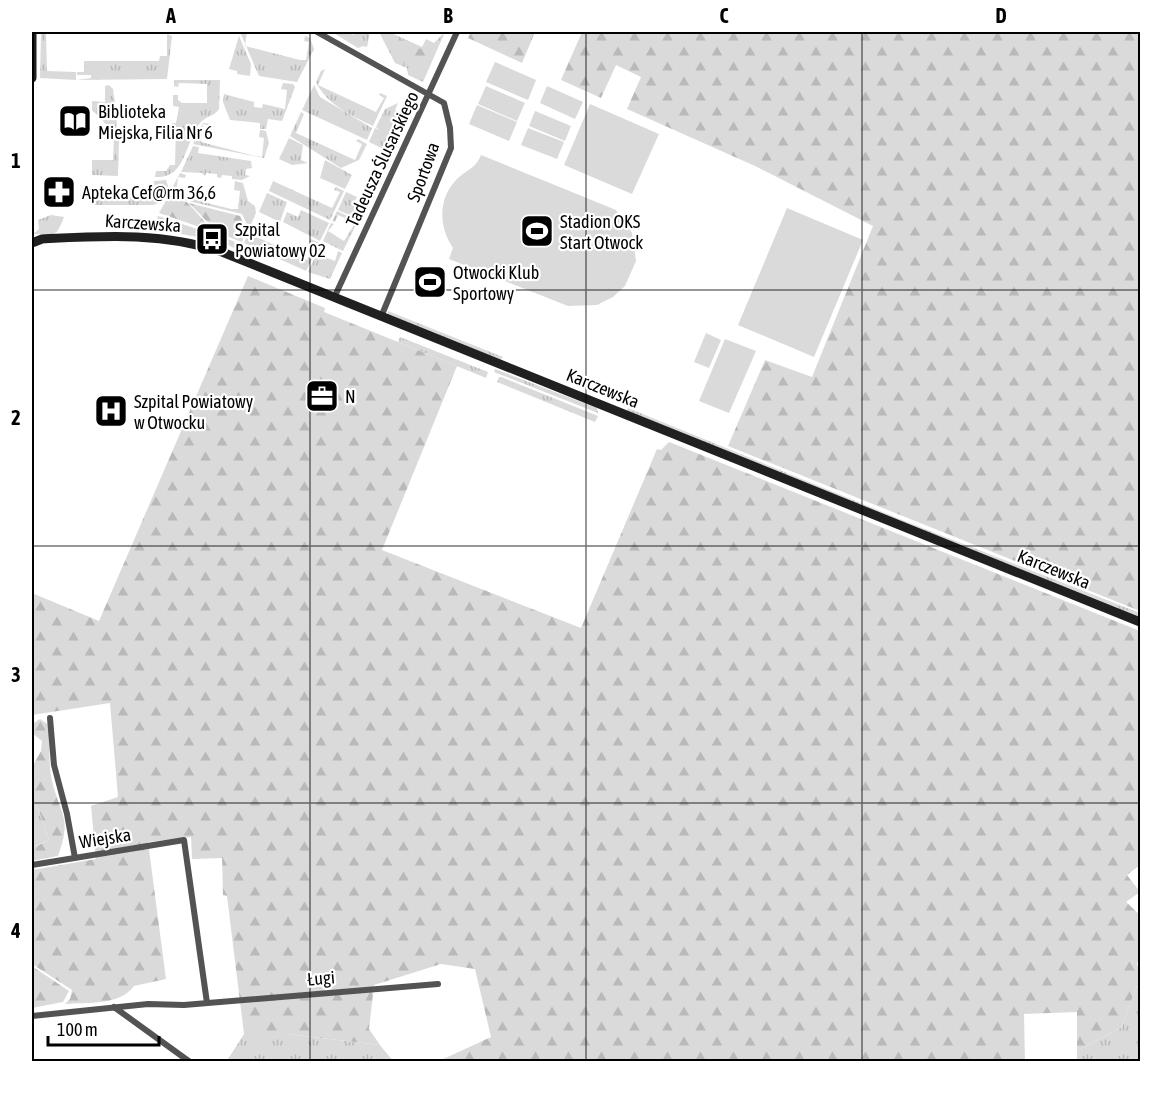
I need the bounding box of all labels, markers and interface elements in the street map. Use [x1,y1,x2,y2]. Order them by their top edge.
text: A [165,4,176,27]
text: B [443,4,453,27]
text: C [720,4,729,27]
text: D [995,4,1007,27]
street label: Tadeusza Ślusarskiego [341,88,423,230]
place label: Biblioteka Miejska, Filia Nr 6 [98,101,213,143]
library icon: Biblioteka Miejska, Filia Nr 6 [57,103,93,139]
street label: Sportowa [403,139,443,205]
text: 1 [11,149,21,172]
pharmacy icon: Apteka Cef@rm 36,6 [41,174,77,210]
place label: Apteka Cef@rm 36,6 [82,182,216,203]
street label: Karczewska [104,210,182,236]
place label: Stadion OKS Start Otwock [560,211,643,253]
sports icon: Stadion OKS Start Otwock [519,213,555,249]
place label: Szpital Powiatowy 02 [235,219,326,261]
bus stop icon: Szpital Powiatowy 02 [194,221,230,257]
place label: Otwocki Klub Sportowy [453,262,539,304]
sports icon: Otwocki Klub Sportowy [412,264,448,300]
street label: Karczewska [564,364,642,412]
office icon: N [304,378,340,414]
place label: N [345,386,356,407]
place label: Szpital Powiatowy w Otwocku [134,391,253,433]
hospital icon: Szpital Powiatowy w Otwocku [93,393,129,429]
text: 2 [11,406,21,429]
street label: Karczewska [1015,545,1093,593]
text: 3 [11,663,21,686]
street label: Wiejska [78,824,132,852]
text: 4 [10,919,21,942]
street label: Ługi [306,966,336,990]
scale bar [48,1009,159,1047]
text: 100 m [57,1019,98,1040]

